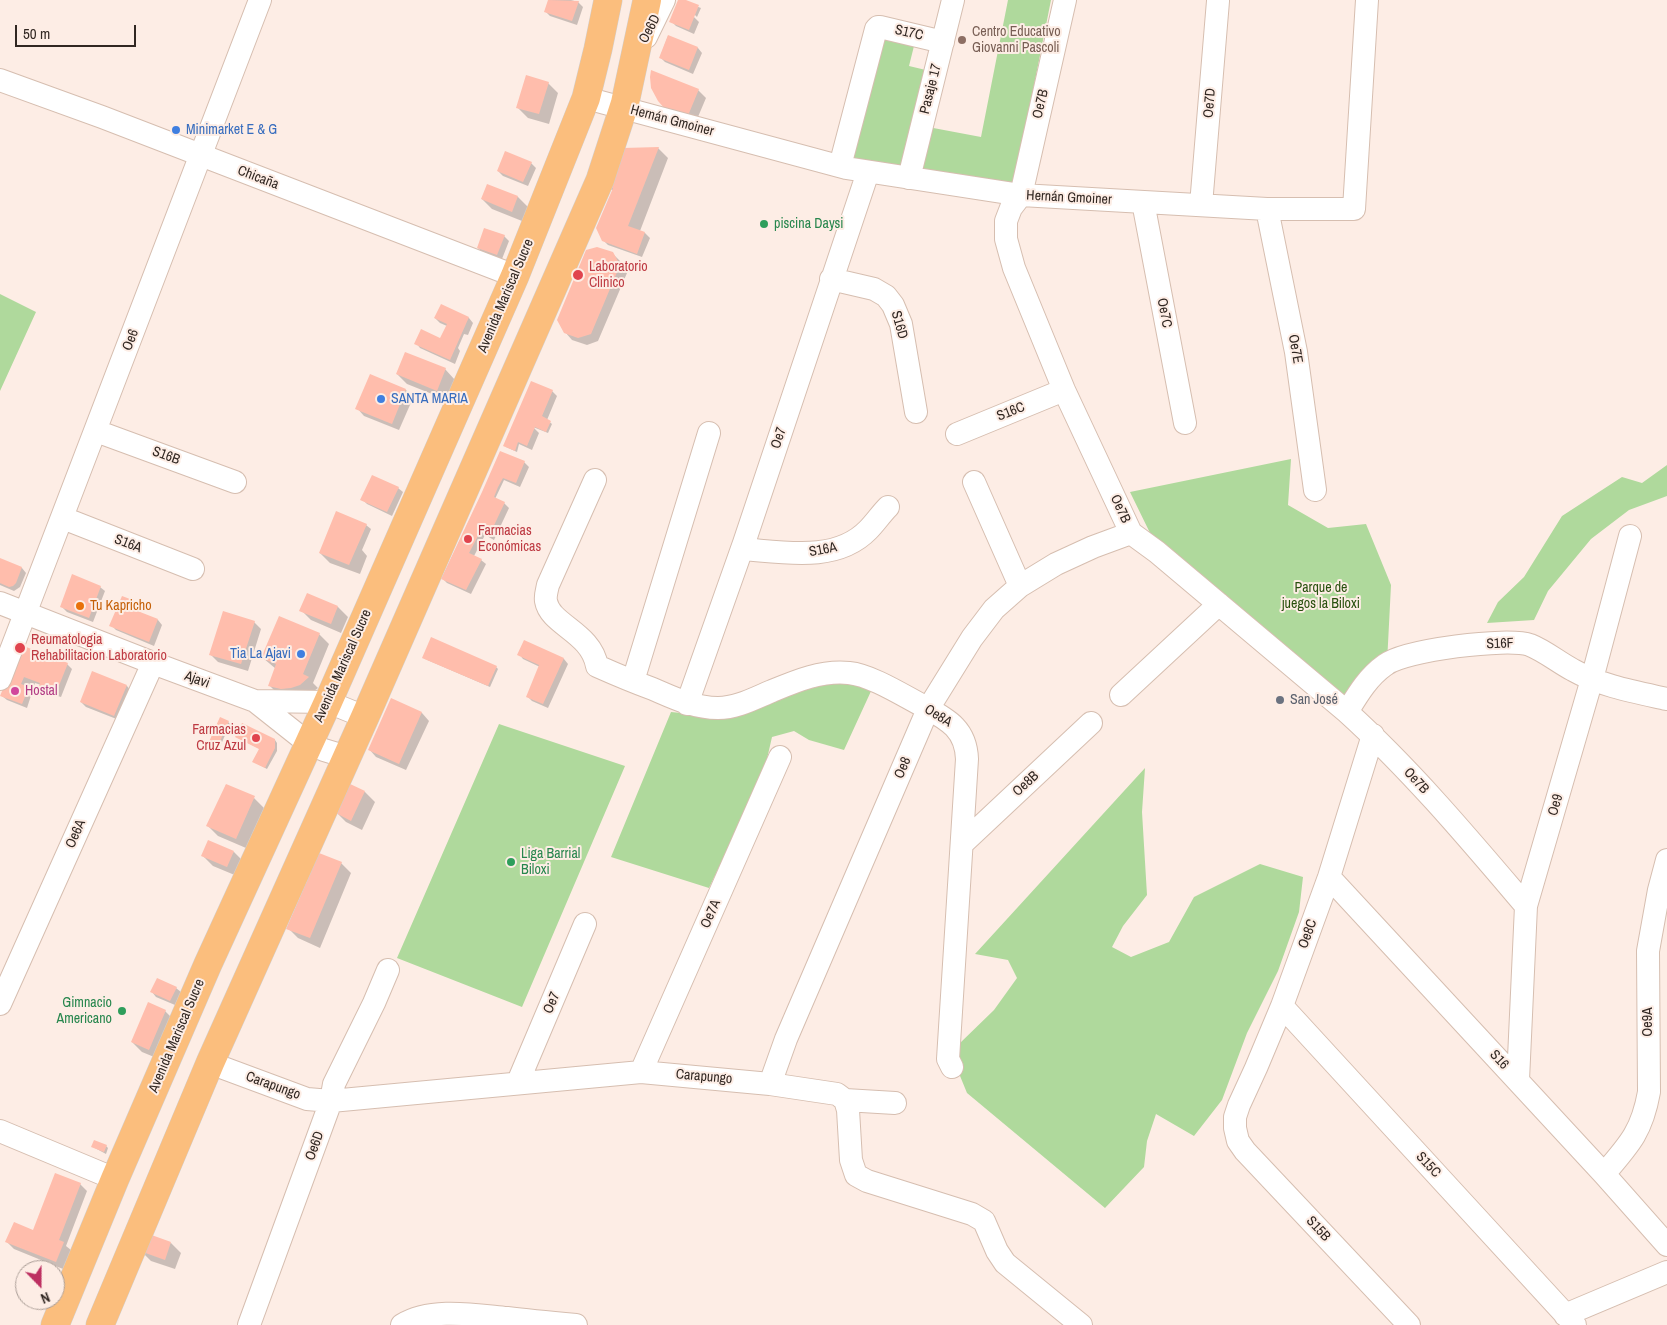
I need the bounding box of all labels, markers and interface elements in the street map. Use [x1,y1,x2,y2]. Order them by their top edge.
street label: Oe6D [636,12,664,46]
scale bar [18,15,139,47]
street label: S17C [893,22,925,44]
text: 50 m [23,23,50,44]
place label: Centro Educativo Giovanni Pascoli [972,24,1061,56]
marker: Centro Educativo Giovanni Pascoli [956,34,968,46]
street label: Pasaje 17 [917,62,945,116]
street label: Oe7D [1200,87,1220,119]
street label: Oe7B [1030,88,1052,120]
street label: Hernán Gmoiner [629,102,715,140]
place label: Minimarket E & G [186,122,277,138]
marker: Minimarket E & G [170,124,182,136]
street label: Chicaña [235,162,281,194]
street label: Hernán Gmoiner [1026,187,1112,209]
place label: piscina Daysi [774,216,844,232]
marker: piscina Daysi [758,218,770,230]
street label: Avenida Mariscal Sucre [474,237,538,355]
place label: Laboratorio Clinico [589,259,648,292]
marker: Laboratorio Clinico [571,268,585,282]
street label: Oe7C [1153,297,1175,329]
street label: S16D [887,309,911,341]
street label: Oe6 [119,327,143,353]
street label: Oe7E [1284,333,1306,365]
place label: SANTA MARIA [391,391,468,407]
marker: SANTA MARIA [375,393,387,405]
street label: S16C [995,399,1027,425]
street label: Oe7 [768,425,790,451]
street label: S16B [150,443,182,469]
street label: Oe7B [1106,492,1134,526]
place label: Farmacias Económicas [478,523,541,556]
street label: S16A [112,531,144,557]
marker: Farmacias Económicas [462,533,474,545]
street label: S16A [808,539,838,561]
park label: Parque de juegos la Biloxi [1282,580,1360,612]
place label: Tu Kapricho [90,598,152,614]
marker: Tu Kapricho [74,600,86,612]
street label: Avenida Mariscal Sucre [311,607,375,725]
place label: Reumatologia Rehabilitacion Laboratorio [31,632,167,664]
street label: S16F [1486,635,1514,653]
marker: Reumatologia Rehabilitacion Laboratorio [13,641,27,655]
place label: Tia La Ajavi [230,646,291,662]
marker: Tia La Ajavi [295,648,307,660]
street label: Ajavi [182,668,212,692]
place label: Hostal [25,683,58,699]
marker: Hostal [9,685,21,697]
place label: San José [1290,692,1338,708]
marker: San José [1274,694,1286,706]
street label: Oe8A [921,701,955,731]
place label: Farmacias Cruz Azul [192,722,246,754]
marker: Farmacias Cruz Azul [250,732,262,744]
street label: Oe8 [891,755,915,781]
street label: Oe7B [1400,765,1432,797]
street label: Oe8B [1010,768,1042,800]
street label: Oe9 [1545,792,1567,818]
street label: Oe6A [62,817,90,851]
place label: Liga Barrial Biloxi [521,846,580,879]
marker: Liga Barrial Biloxi [505,856,517,868]
street label: Oe7A [697,897,725,931]
street label: Oe8C [1295,917,1321,951]
street label: Avenida Mariscal Sucre [145,977,209,1095]
street label: Oe7 [540,990,564,1016]
place label: Gimnacio Americano [56,995,112,1028]
marker: Gimnacio Americano [116,1005,128,1017]
street label: Oe9A [1640,1007,1656,1037]
street label: S16 [1486,1047,1512,1073]
street label: Carapungo [675,1066,733,1088]
street label: Carapungo [243,1068,303,1104]
street label: Oe6D [302,1129,328,1163]
street label: S15C [1412,1149,1444,1181]
street label: S15B [1302,1213,1334,1245]
north arrow [15,1260,65,1310]
text: N [38,1288,52,1308]

